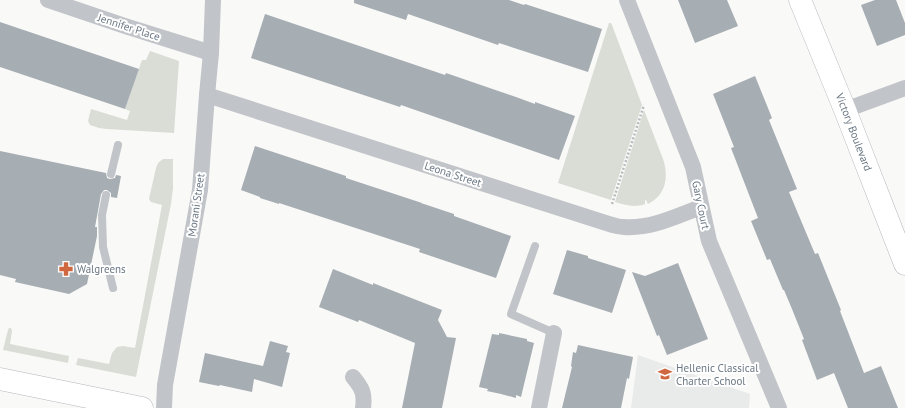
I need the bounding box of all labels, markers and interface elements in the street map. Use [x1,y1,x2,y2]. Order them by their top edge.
street label: Jennifer Place [95,10,162,44]
street label: Victory Boulevard [832,90,875,173]
street label: Leona Street [423,158,483,190]
street label: Morani Street [185,172,207,238]
street label: Gary Court [689,180,713,231]
pharmacy icon: Walgreens [58,261,74,277]
place label: Walgreens [77,262,126,276]
place label: Hellenic Classical Charter School [676,361,759,388]
school or university icon: Hellenic Classical Charter School [657,366,673,382]

